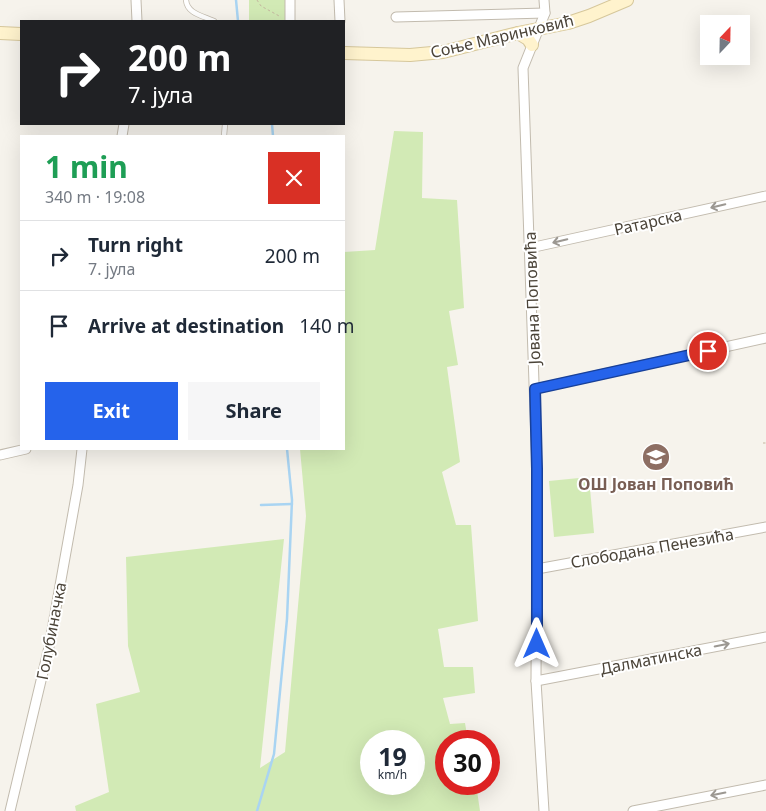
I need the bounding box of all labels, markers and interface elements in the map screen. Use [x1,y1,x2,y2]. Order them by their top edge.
street label: Соње Маринковић [428,9,576,63]
north arrow [700,15,750,65]
map controls [700,15,750,65]
text: 200 m [128,34,231,81]
icon: right [45,40,110,105]
text: 7. јула [128,79,193,109]
text: 1 min [45,146,128,187]
button: close [268,152,320,204]
text: 340 m · 19:08 [45,186,145,208]
one-way arrow [711,202,727,211]
street label: Ратарска [612,204,684,240]
street label: Јована Поповића [519,231,545,367]
text: Turn right [88,232,183,258]
one-way arrow [552,237,568,247]
icon: right [45,242,73,270]
text: 200 m [265,243,320,269]
text: 7. јула [88,258,135,280]
icon: arrive [45,312,73,340]
text: Arrive at destination [88,313,284,339]
text: 140 m [299,313,355,339]
pin [687,330,729,372]
icon: arrive [694,337,722,365]
button: Exit [45,382,178,440]
button: Share [188,382,320,440]
school or university icon: ОШ Јован Поповић [641,442,671,472]
place label: ОШ Јован Поповић [578,473,734,495]
street label: Слободана Пенезића [569,523,735,573]
street label: Голубиначка [31,580,71,682]
position arrow [510,617,562,669]
street label: Далматинска [598,638,704,680]
one-way arrow [713,640,729,650]
speed limit sign: 30 [435,730,500,795]
text: 19 [378,739,407,773]
text: km/h [378,766,407,783]
one-way arrow [711,790,727,799]

